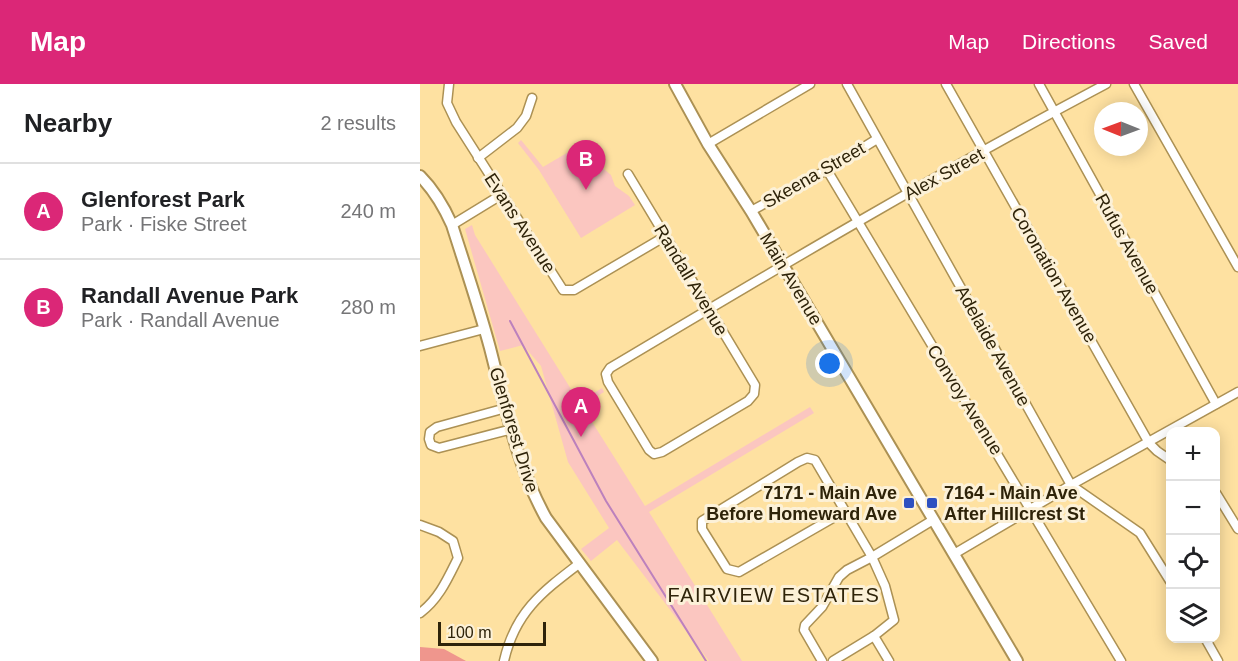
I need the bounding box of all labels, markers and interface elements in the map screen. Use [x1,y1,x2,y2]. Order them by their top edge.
text: Map [30,26,86,57]
text: Map [948,30,989,53]
text: Directions [1022,30,1115,53]
text: Saved [1148,30,1208,53]
north arrow [1094,102,1148,156]
text: Nearby [24,108,112,138]
text: 2 results [320,112,396,134]
street label: Skeena Street [760,138,868,212]
pin: B [566,141,606,190]
street label: Alex Street [901,144,987,204]
street label: Evans Avenue [480,169,560,277]
text: Glenforest Park [81,187,245,212]
street label: Rufus Avenue [1091,190,1163,298]
text: A [36,200,51,222]
text: 240 m [340,200,396,222]
street label: Coronation Avenue [1007,204,1101,346]
text: Park · Fiske Street [81,213,247,235]
street label: Randall Avenue [650,221,732,339]
street label: Main Avenue [756,229,826,329]
street label: Adelaide Avenue [952,282,1034,410]
text: Randall Avenue Park [81,283,298,308]
text: B [36,296,51,318]
text: 280 m [340,296,396,318]
text: Park · Randall Avenue [81,309,280,331]
street label: Convoy Avenue [923,341,1007,459]
your location [815,349,844,378]
street label: Glenforest Drive [485,365,543,495]
pin: A [562,388,600,437]
map controls [1166,427,1220,643]
button: + [1166,427,1220,481]
button: − [1166,481,1220,535]
place label: 7171 - Main Ave Before Homeward Ave [706,483,897,524]
place label: 7164 - Main Ave After Hillcrest St [944,483,1085,524]
marker: 7171 - Main Ave Before Homeward Ave [902,496,916,510]
marker: 7164 - Main Ave After Hillcrest St [925,496,939,510]
button: locate [1166,535,1220,589]
district label: FAIRVIEW ESTATES [668,584,880,606]
button: layers [1166,589,1220,643]
scale bar [438,619,546,646]
text: 100 m [447,624,491,641]

